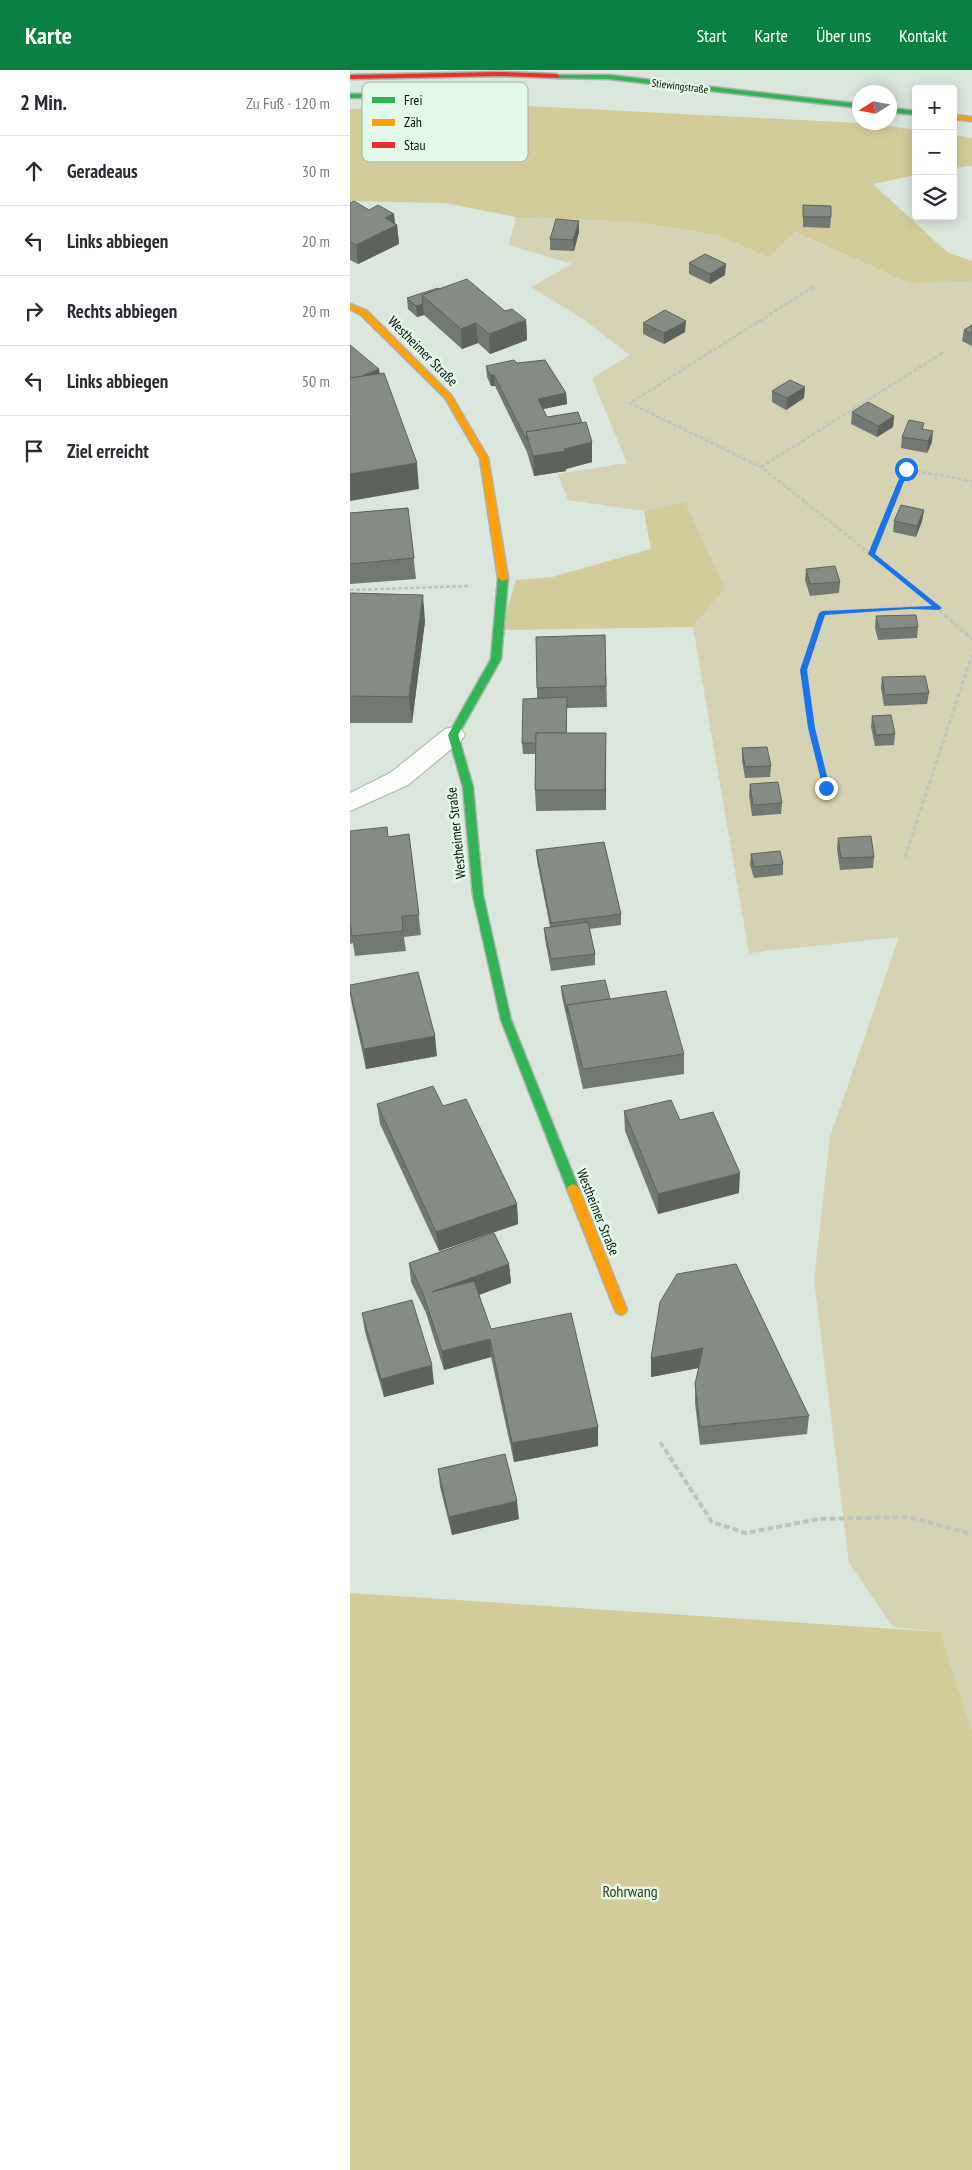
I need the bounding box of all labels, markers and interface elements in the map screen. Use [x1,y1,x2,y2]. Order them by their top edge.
text: Karte [25,20,72,51]
text: Start [696,24,727,47]
text: Karte [755,24,788,47]
text: Über uns [816,24,871,47]
text: Kontakt [899,24,947,47]
street label: Stiewingstraße [651,76,710,96]
legend [362,82,528,162]
north arrow [852,85,897,130]
map controls [912,85,957,220]
button: + [912,85,957,130]
text: 2 Min. [20,89,67,116]
text: Frei [404,91,422,109]
text: Zu Fuß · 120 m [246,93,330,113]
text: Zäh [404,113,422,131]
button: − [912,130,957,175]
text: Stau [404,136,426,154]
icon: ahead [20,157,48,185]
text: Geradeaus [67,159,138,183]
text: 30 m [302,161,330,181]
button: layers [912,175,957,220]
icon: left [20,227,48,255]
text: Links abbiegen [67,229,168,253]
text: 20 m [302,231,330,251]
icon: right [20,297,48,325]
text: Rechts abbiegen [67,299,177,323]
text: 20 m [302,301,330,321]
street label: Westheimer Straße [384,312,462,390]
icon: left [20,367,48,395]
text: Links abbiegen [67,369,168,393]
text: 50 m [302,371,330,391]
icon: arrive [20,437,48,465]
text: Ziel erreicht [67,439,149,463]
route start [895,458,918,481]
route end [815,777,838,800]
street label: Westheimer Straße [442,786,470,880]
street label: Westheimer Straße [572,1166,624,1258]
park label: Rohrwang [602,1881,658,1901]

